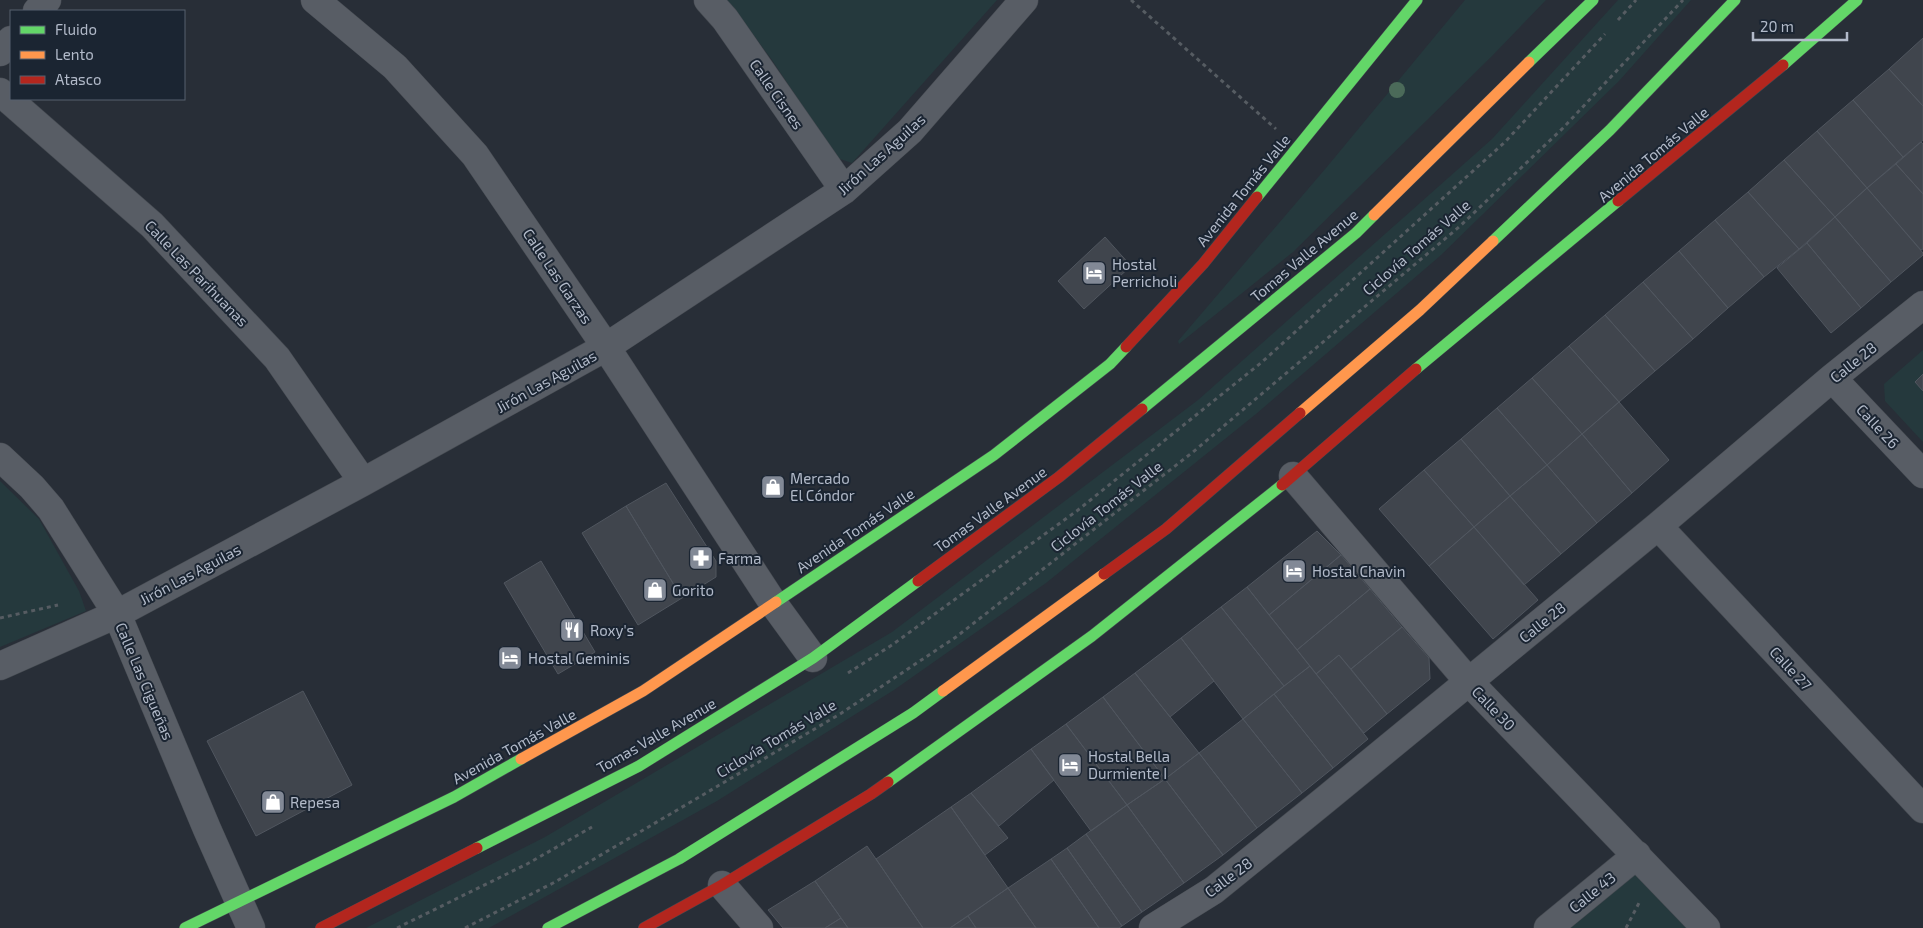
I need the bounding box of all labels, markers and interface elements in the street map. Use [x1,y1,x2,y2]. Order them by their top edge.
legend [10,10,185,100]
scale bar [1753,10,1847,42]
text: 20 m [1760,17,1794,35]
text: Fluido [55,20,97,38]
text: Lento [55,45,94,63]
street label: Calle Cisnes [746,56,808,132]
text: Atasco [55,70,101,88]
street label: Avenida Tomás Valle [1594,103,1712,205]
street label: Jirón Las Aguilas [833,110,929,198]
street label: Avenida Tomás Valle [1192,130,1294,250]
street label: Ciclovía Tomás Valle [1358,195,1474,299]
street label: Tomas Valle Avenue [1247,205,1361,305]
street label: Calle Las Parihuanas [142,216,252,330]
street label: Calle Las Garzas [519,225,597,327]
place label: Hostal Perricholi [1112,255,1177,290]
hotel icon: Hostal Perricholi [1081,260,1107,286]
street label: Calle 28 [1826,338,1880,386]
street label: Jirón Las Aguilas [493,346,599,416]
street label: Calle 26 [1853,400,1903,452]
street label: Ciclovía Tomás Valle [1047,457,1165,555]
street label: Tomas Valle Avenue [930,462,1050,556]
place label: Mercado El Cóndor [790,469,855,504]
shop icon: Mercado El Cóndor [760,474,786,500]
street label: Avenida Tomás Valle [792,484,918,576]
street label: Jirón Las Aguilas [136,540,244,608]
pharmacy icon: Farma [688,545,714,571]
place label: Farma [718,549,761,567]
hotel icon: Hostal Chavin [1281,558,1307,584]
place label: Hostal Chavin [1312,562,1405,580]
shop icon: Gorito [642,577,668,603]
place label: Gorito [672,581,714,599]
street label: Calle 28 [1515,598,1569,646]
restaurant icon: Roxy's [559,617,585,643]
street label: Calle Las Cigueñas [112,620,178,742]
place label: Roxy's [590,621,634,639]
street label: Calle 27 [1766,642,1816,694]
hotel icon: Hostal Geminis [497,645,523,671]
place label: Hostal Geminis [528,649,630,667]
street label: Calle 30 [1469,682,1519,734]
street label: Tomas Valle Avenue [593,694,719,776]
street label: Ciclovía Tomás Valle [713,695,839,781]
street label: Avenida Tomás Valle [449,705,579,787]
place label: Hostal Bella Durmiente I [1088,747,1170,782]
hotel icon: Hostal Bella Durmiente I [1057,752,1083,778]
shop icon: Repesa [260,789,286,815]
place label: Repesa [290,793,340,811]
street label: Calle 28 [1201,853,1255,901]
street label: Calle 43 [1565,868,1619,916]

